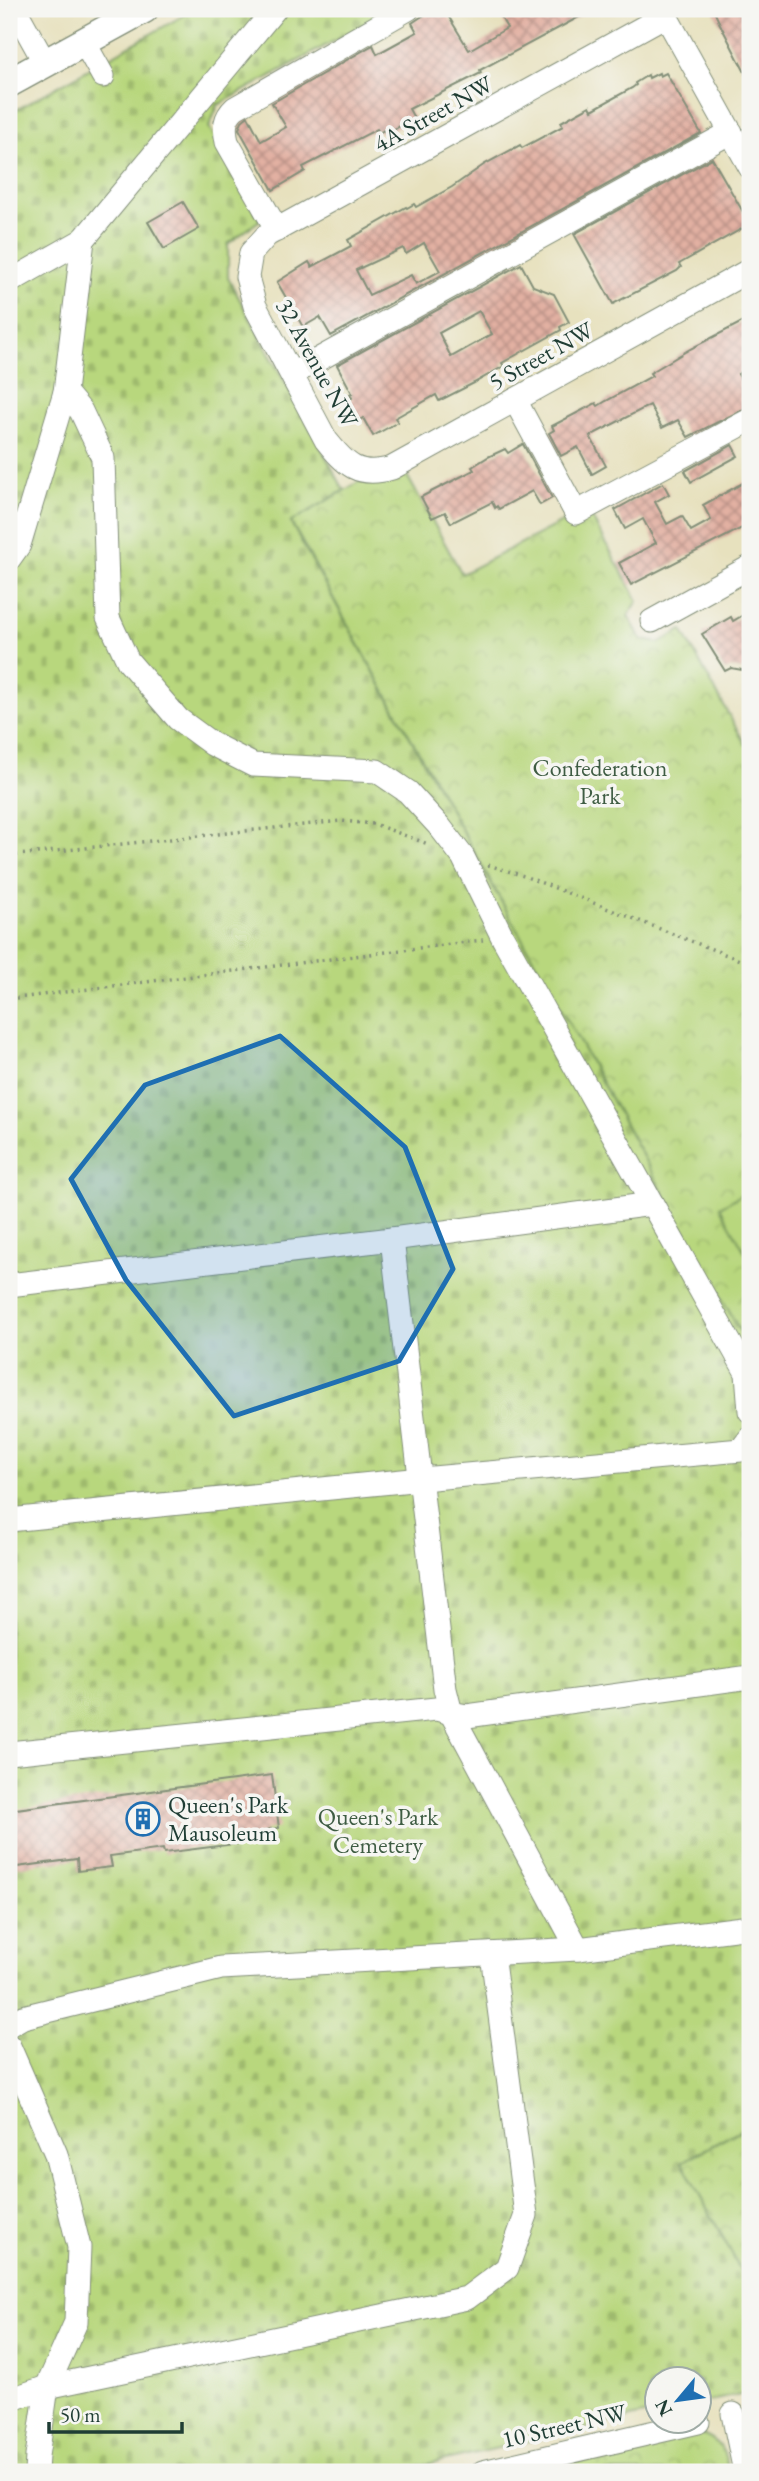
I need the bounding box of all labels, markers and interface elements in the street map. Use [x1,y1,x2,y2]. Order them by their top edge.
street label: 4A Street NW [368,68,499,159]
street label: 32 Avenue NW [269,293,366,433]
street label: 5 Street NW [483,314,599,397]
park label: Confederation Park [533,752,668,811]
place label: Queen's Park Mausoleum [168,1789,289,1848]
building icon: Queen's Park Mausoleum [124,1800,162,1838]
park label: Queen's Park Cemetery [318,1801,439,1860]
north arrow [644,2366,714,2436]
scale bar [49,2390,182,2434]
text: N [649,2395,678,2421]
street label: 10 Street NW [499,2396,630,2455]
text: 50 m [60,2401,101,2428]

